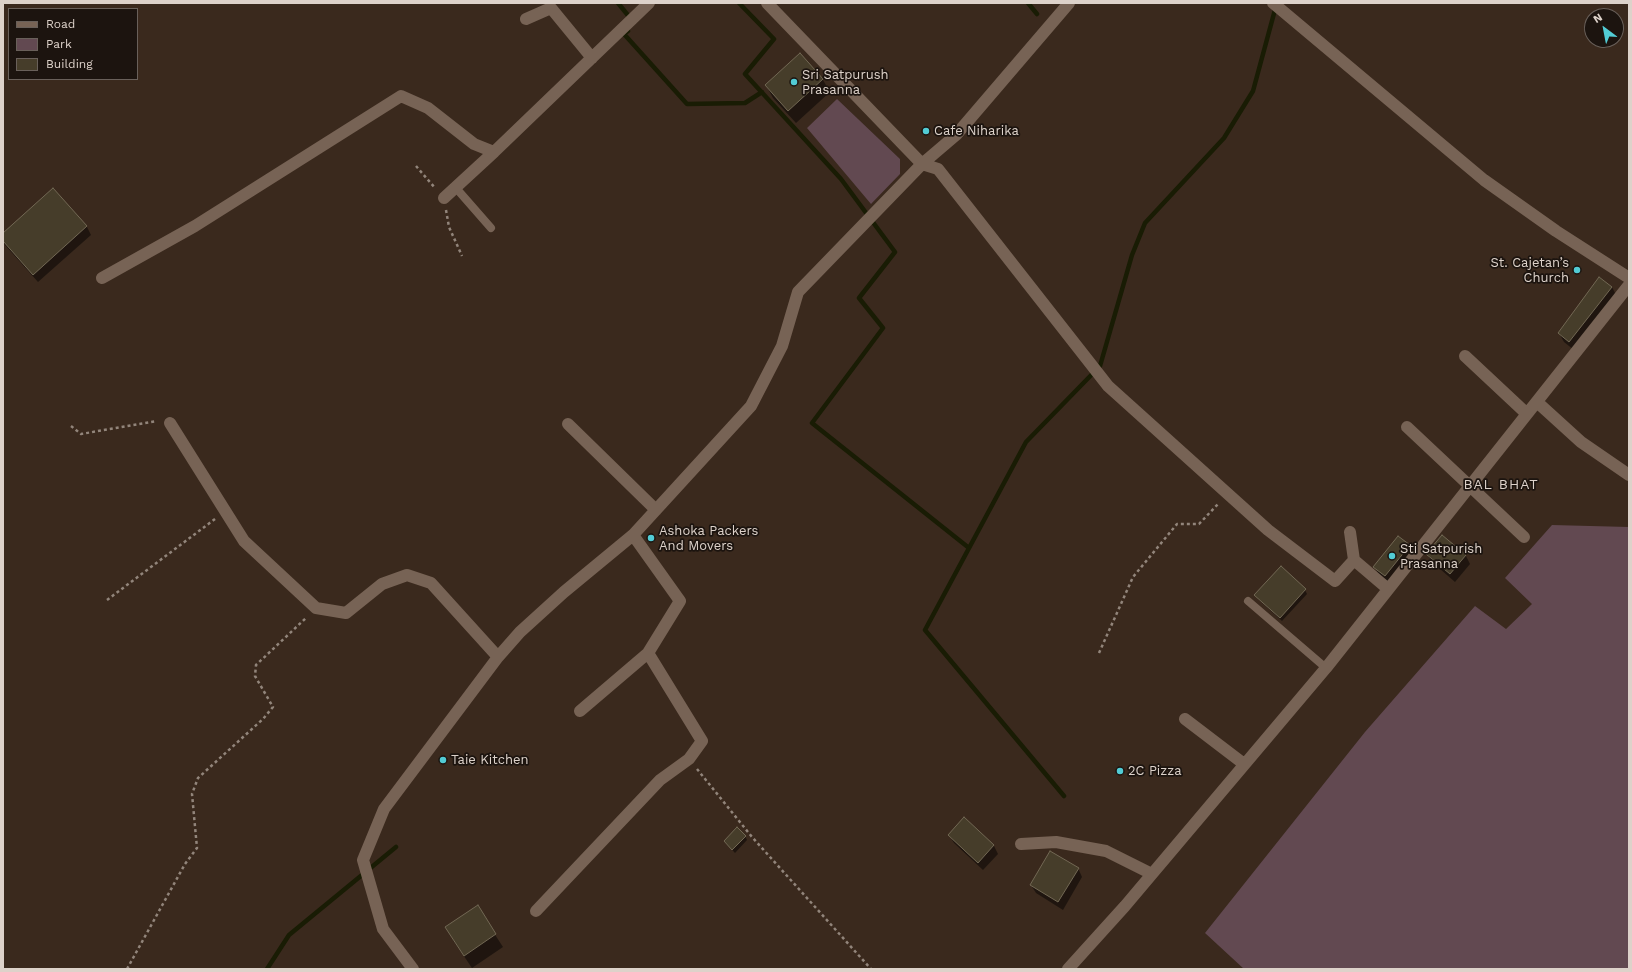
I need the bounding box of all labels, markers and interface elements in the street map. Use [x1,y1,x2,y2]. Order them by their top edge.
legend [8,8,138,80]
north arrow [1584,8,1624,48]
text: N [1591,11,1605,26]
text: Road [46,17,75,31]
text: Park [46,37,72,51]
text: Building [46,57,93,71]
place label: Sri Satpurush Prasanna [802,67,889,98]
marker: Sri Satpurush Prasanna [789,77,799,87]
place label: Cafe Niharika [934,123,1019,139]
marker: Cafe Niharika [921,126,931,136]
place label: St. Cajetan’s Church [1491,255,1569,286]
marker: St. Cajetan’s Church [1572,265,1582,275]
district label: BAL BHAT [1463,477,1539,493]
place label: Ashoka Packers And Movers [659,523,758,554]
marker: Ashoka Packers And Movers [646,533,656,543]
place label: Sti Satpurish Prasanna [1400,541,1482,572]
marker: Sti Satpurish Prasanna [1387,551,1397,561]
place label: Taie Kitchen [451,752,529,768]
marker: Taie Kitchen [438,755,448,765]
place label: 2C Pizza [1128,763,1182,779]
marker: 2C Pizza [1115,766,1125,776]

